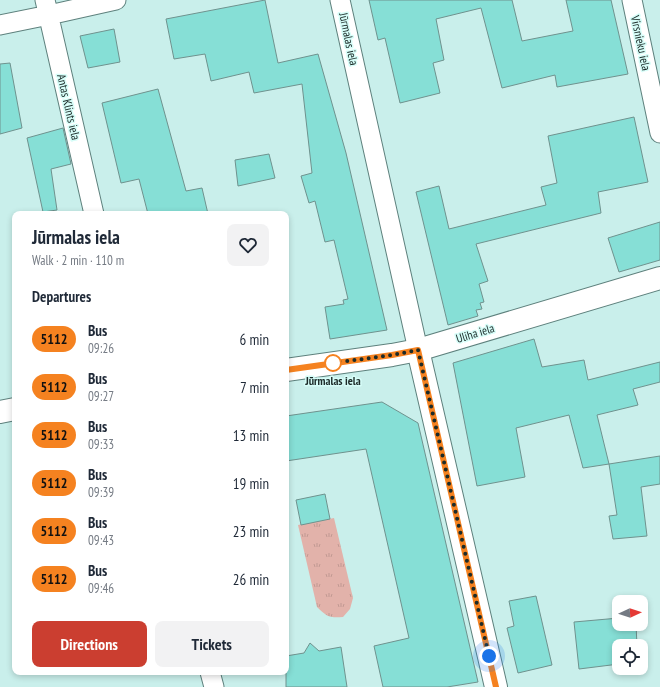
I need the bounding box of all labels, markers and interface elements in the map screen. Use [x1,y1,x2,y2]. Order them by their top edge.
street label: Jūrmalas iela [336,10,362,67]
street label: Virsnieku iela [628,13,654,72]
street label: Antas Klints iela [54,73,84,142]
button: heart [227,224,269,266]
text: Jūrmalas iela [32,225,120,249]
text: Walk · 2 min · 110 m [32,252,124,269]
text: Departures [32,287,91,306]
street label: Uliha iela [454,320,496,346]
text: Bus [88,321,107,340]
text: 5112 [41,330,67,348]
text: 6 min [239,330,269,349]
text: 09:26 [88,340,114,357]
marker: Jūrmalas iela [324,354,342,372]
text: Bus [88,369,107,388]
place label: Jūrmalas iela [304,373,361,388]
text: 5112 [41,378,67,396]
text: 7 min [240,378,269,397]
text: 09:27 [88,388,114,405]
text: Bus [88,417,107,436]
text: 5112 [41,426,67,444]
text: 13 min [233,426,269,445]
text: 09:33 [88,436,114,453]
text: Bus [88,465,107,484]
text: 5112 [41,474,67,492]
text: 19 min [233,474,269,493]
text: 09:39 [88,484,114,501]
text: Bus [88,513,107,532]
text: 5112 [41,522,67,540]
text: 23 min [233,522,269,541]
text: 09:43 [88,532,114,549]
text: Bus [88,561,107,580]
text: 5112 [41,570,67,588]
text: 26 min [233,570,269,589]
text: 09:46 [88,580,114,597]
north arrow [612,595,648,631]
map controls [612,595,648,675]
button: Directions [32,621,147,667]
button: Tickets [155,621,269,667]
button: locate [612,639,648,675]
your location [479,646,499,666]

